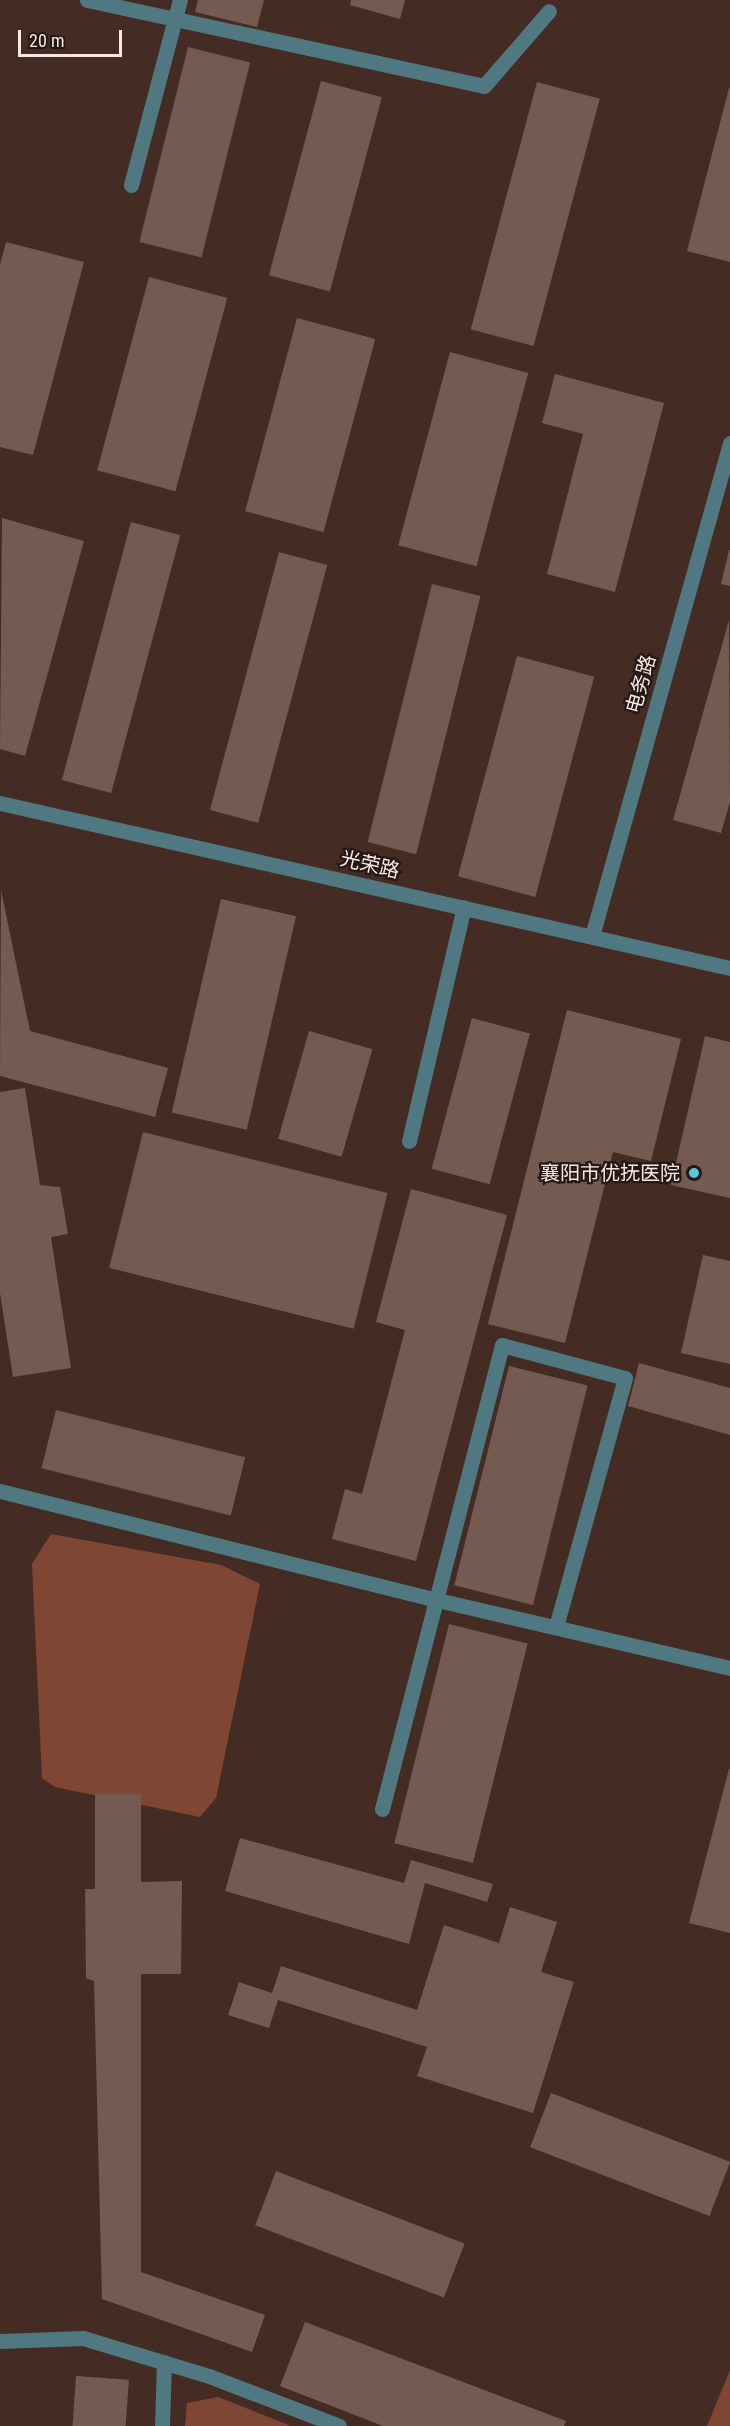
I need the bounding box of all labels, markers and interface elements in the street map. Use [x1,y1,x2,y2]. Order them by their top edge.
scale bar [21,18,124,56]
text: 20 m [29,30,64,51]
street label: 电务路 [621,652,661,716]
street label: 光荣路 [338,847,402,883]
place label: 襄阳市优抚医院 [540,1161,680,1185]
marker: 襄阳市优抚医院 [685,1164,703,1182]

